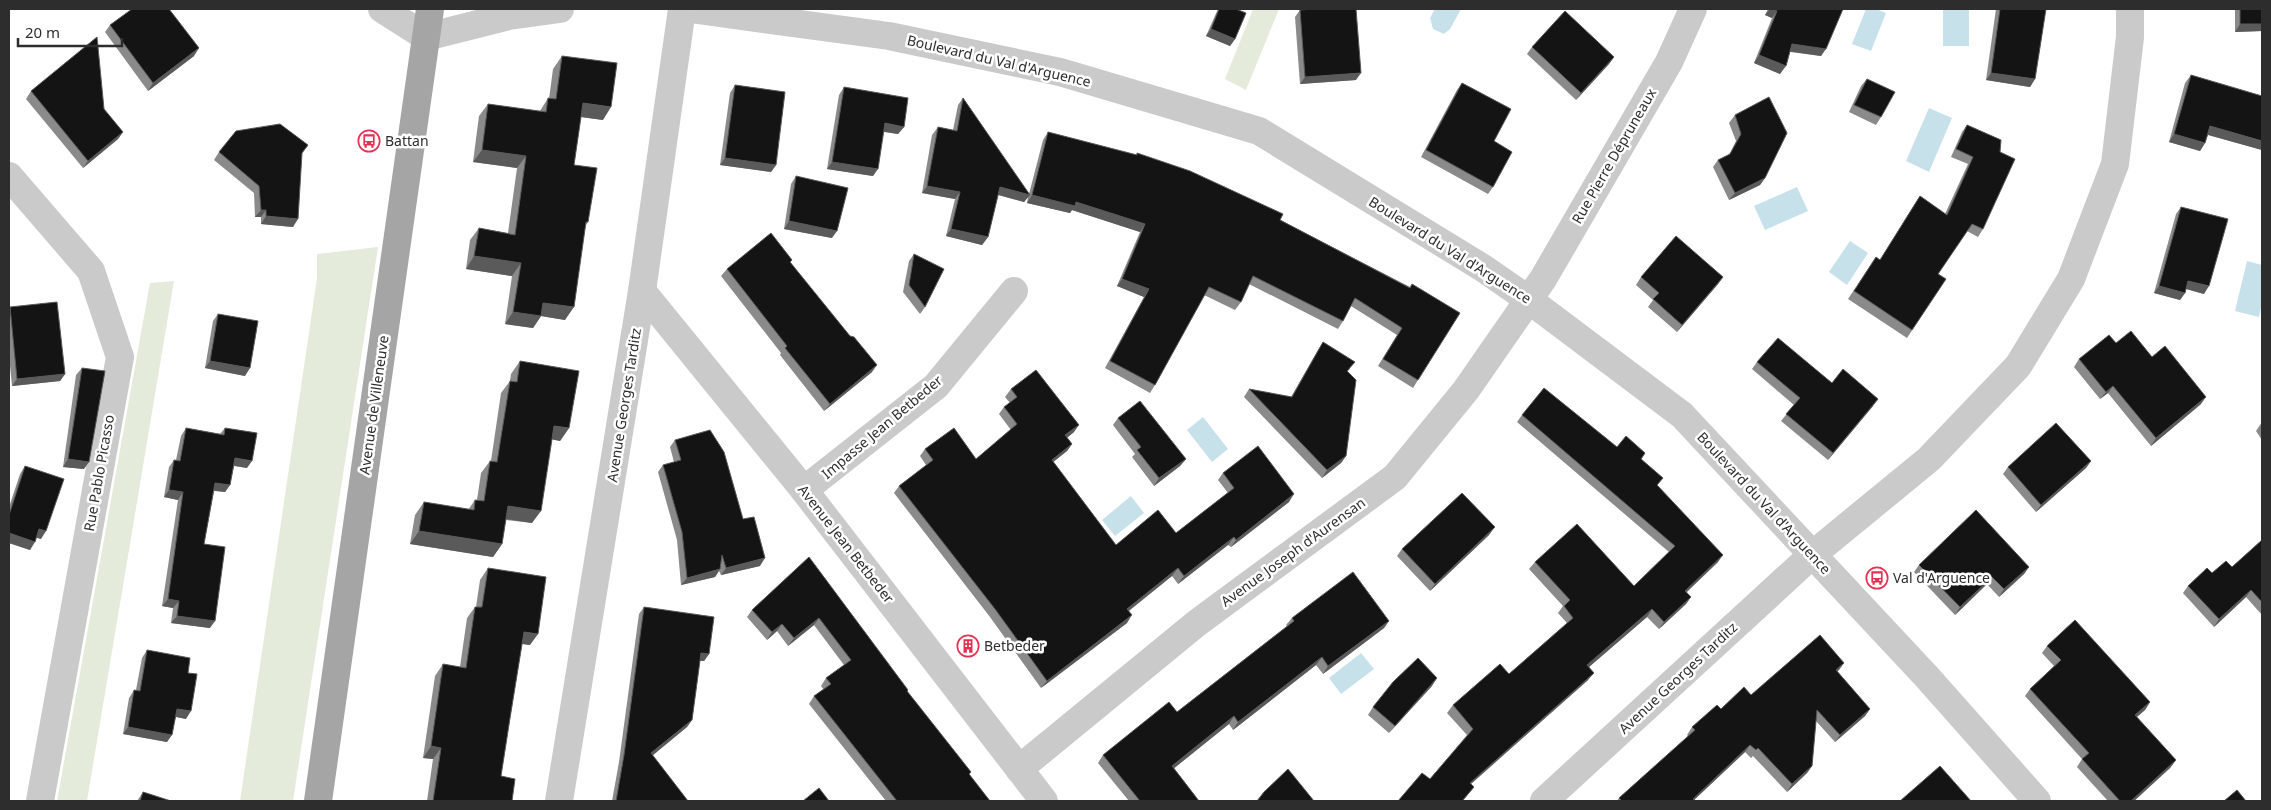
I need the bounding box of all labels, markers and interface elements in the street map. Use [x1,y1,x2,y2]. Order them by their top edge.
scale bar [18,15,121,47]
text: 20 m [25,22,60,42]
street label: Boulevard du Val d'Arguence [905,30,1093,91]
street label: Rue Pierre Dépruneaux [1567,84,1660,227]
bus stop icon: Battan [357,129,381,153]
place label: Battan [385,131,429,150]
street label: Boulevard du Val d'Arguence [1365,192,1535,308]
street label: Avenue Georges Tarditz [602,326,645,483]
street label: Avenue de Villeneuve [354,334,393,476]
street label: Impasse Jean Betbeder [817,370,946,483]
street label: Rue Pablo Picasso [79,413,118,533]
street label: Boulevard du Val d'Arguence [1693,427,1836,578]
street label: Avenue Jean Betbeder [794,481,899,607]
street label: Avenue Joseph d'Aurensan [1217,493,1369,610]
bus stop icon: Val d'Arguence [1865,566,1889,590]
place label: Val d'Arguence [1893,568,1990,587]
street label: Avenue Georges Tarditz [1614,617,1741,738]
building icon: Betbeder [956,634,980,658]
place label: Betbeder [984,636,1045,655]

